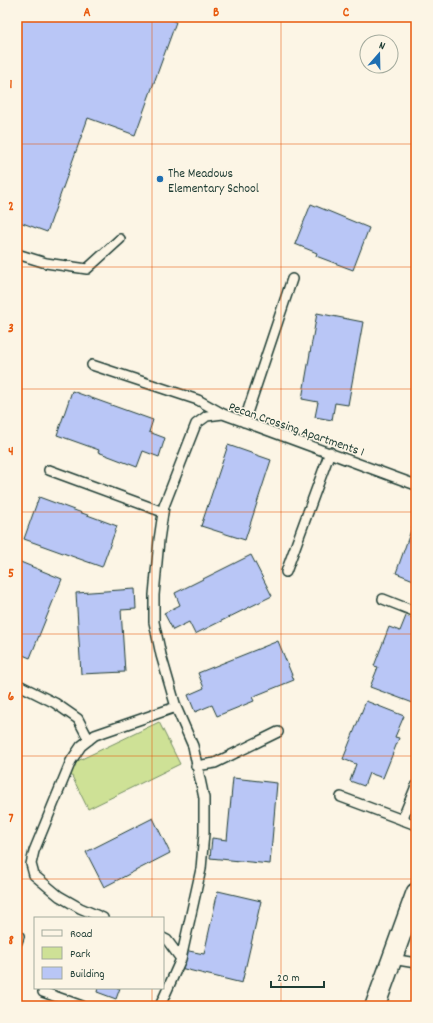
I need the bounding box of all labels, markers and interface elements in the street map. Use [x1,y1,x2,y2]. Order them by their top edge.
text: A [83,4,91,23]
text: B [213,4,219,23]
text: C [343,4,350,23]
north arrow [359,34,399,74]
text: N [376,38,388,55]
text: 1 [10,76,13,95]
place label: The Meadows Elementary School [168,165,259,199]
marker: The Meadows Elementary School [155,174,165,184]
text: 2 [8,198,14,217]
text: 3 [8,320,14,339]
street label: Pecan Crossing Apartments 1 [226,398,367,463]
text: 4 [8,443,14,462]
text: 5 [8,565,14,584]
text: 6 [8,688,15,707]
text: 7 [9,810,14,829]
legend [34,917,164,989]
text: Road [70,926,92,943]
text: 8 [8,932,14,951]
text: Park [70,946,91,963]
scale bar [271,963,324,989]
text: Building [70,966,105,983]
text: 20 m [277,970,300,987]

